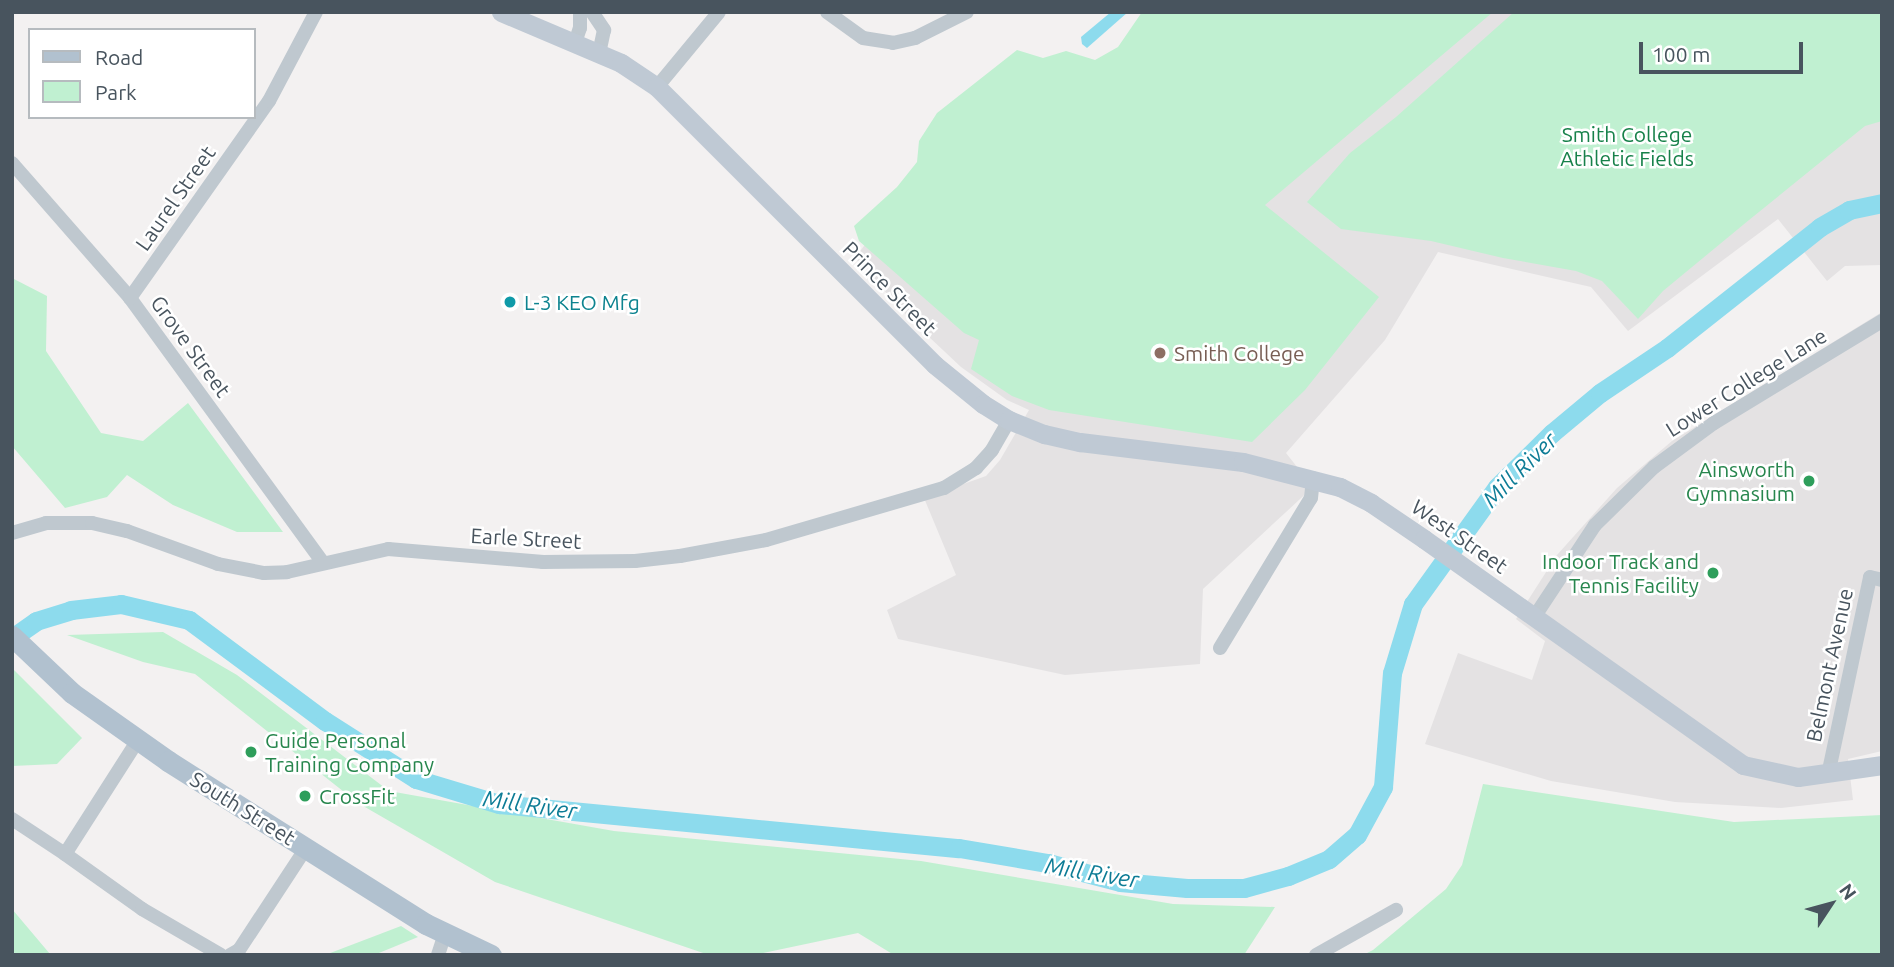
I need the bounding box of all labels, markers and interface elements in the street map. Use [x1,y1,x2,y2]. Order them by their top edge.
legend [28,28,256,119]
scale bar [1642,28,1806,72]
text: 100 m [1652,42,1710,66]
text: Road [95,45,143,69]
text: Park [95,80,137,104]
park label: Smith College Athletic Fields [1560,121,1694,171]
street label: Laurel Street [130,141,220,255]
street label: Prince Street [838,236,942,340]
place label: L-3 KEO Mfg [524,289,640,315]
street label: Grove Street [146,290,236,402]
marker: L-3 KEO Mfg [502,294,518,310]
street label: Lower College Lane [1661,322,1831,442]
place label: Smith College [1174,340,1305,366]
marker: Smith College [1152,345,1168,361]
water label: Mill River [1477,427,1563,513]
place label: Ainsworth Gymnasium [1686,456,1795,506]
marker: Ainsworth Gymnasium [1801,473,1817,489]
street label: West Street [1407,494,1513,578]
street label: Earle Street [470,523,582,553]
place label: Indoor Track and Tennis Facility [1542,548,1699,598]
marker: Indoor Track and Tennis Facility [1705,565,1721,581]
street label: Belmont Avenue [1800,586,1858,744]
place label: Guide Personal Training Company [265,727,434,777]
marker: Guide Personal Training Company [243,744,259,760]
street label: South Street [186,766,300,850]
place label: CrossFit [319,783,395,809]
water label: Mill River [481,785,579,825]
marker: CrossFit [297,788,313,804]
water label: Mill River [1043,852,1141,894]
north arrow [1796,869,1866,939]
text: N [1835,879,1861,904]

